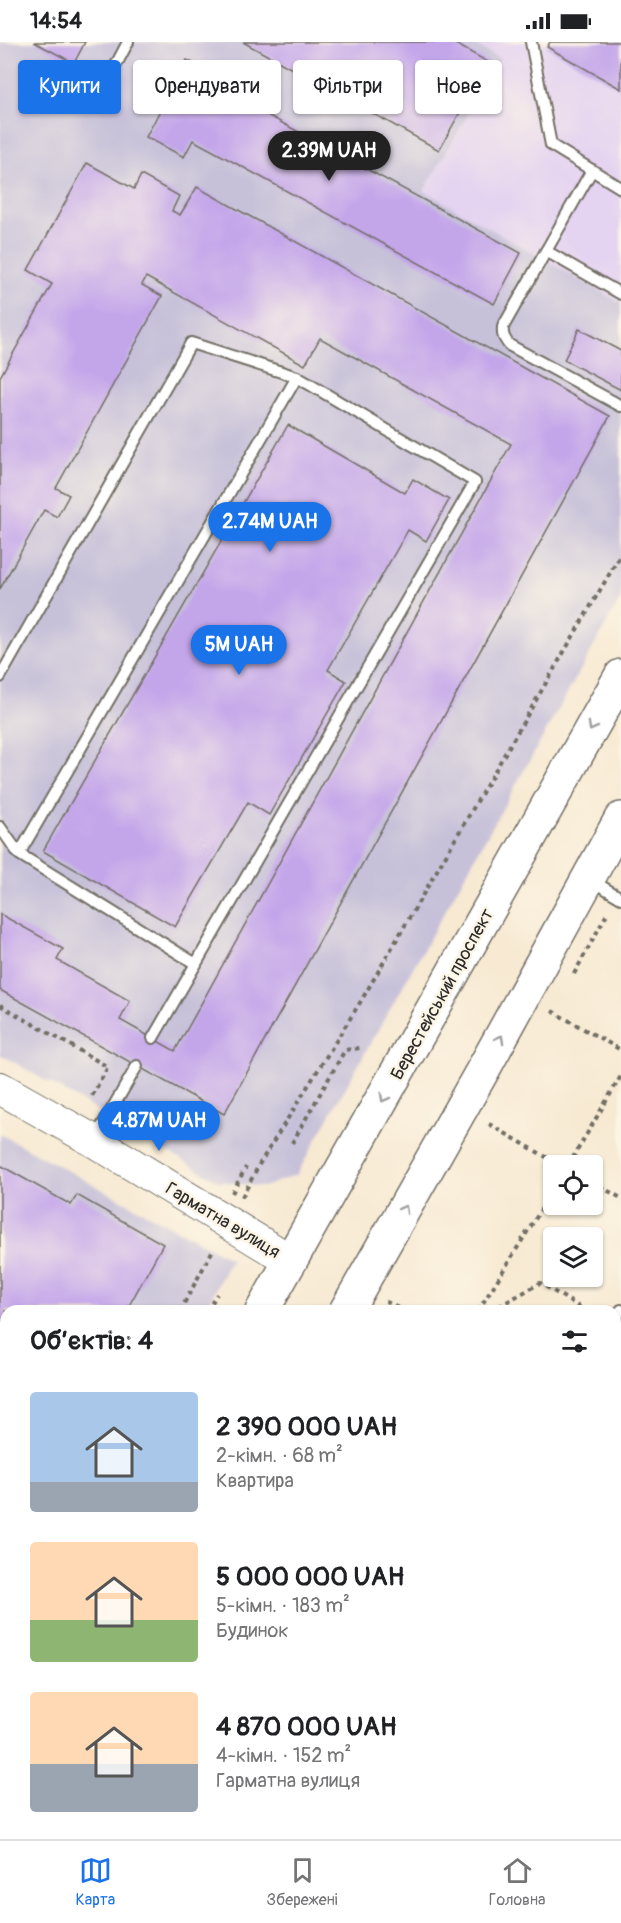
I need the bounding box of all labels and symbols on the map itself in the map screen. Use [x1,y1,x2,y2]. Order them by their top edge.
pin: 2.39M UAH [260,131,398,182]
pin: 2.74M UAH [201,502,339,553]
pin: 5M UAH [190,625,288,676]
one-way arrow [588,720,600,731]
street label: Берестейський проспект [386,905,499,1084]
one-way arrow [493,1035,504,1046]
one-way arrow [380,1092,391,1102]
pin: 4.87M UAH [90,1101,228,1152]
street label: Гарматна вулиця [161,1177,284,1264]
one-way arrow [397,1205,408,1215]

